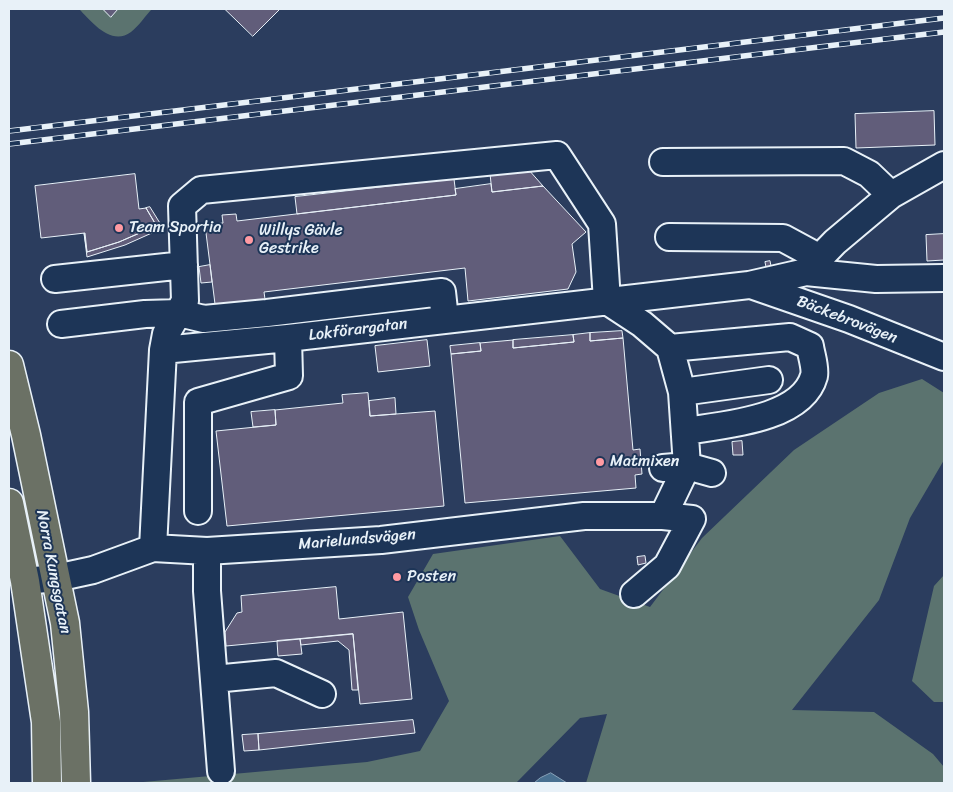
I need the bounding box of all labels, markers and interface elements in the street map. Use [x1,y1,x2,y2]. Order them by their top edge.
place label: Team Sportia [129,218,221,238]
place label: Willys Gävle Gestrike [259,221,343,259]
marker: Team Sportia [113,222,125,234]
marker: Willys Gävle Gestrike [243,234,255,246]
street label: Bäckebrovägen [794,292,900,348]
street label: Lokförargatan [307,314,409,346]
place label: Matmixen [610,452,679,472]
marker: Matmixen [594,456,606,468]
street label: Norra Kungsgatan [32,508,74,636]
street label: Marielundsvägen [297,525,417,555]
place label: Posten [407,567,456,587]
marker: Posten [391,571,403,583]

